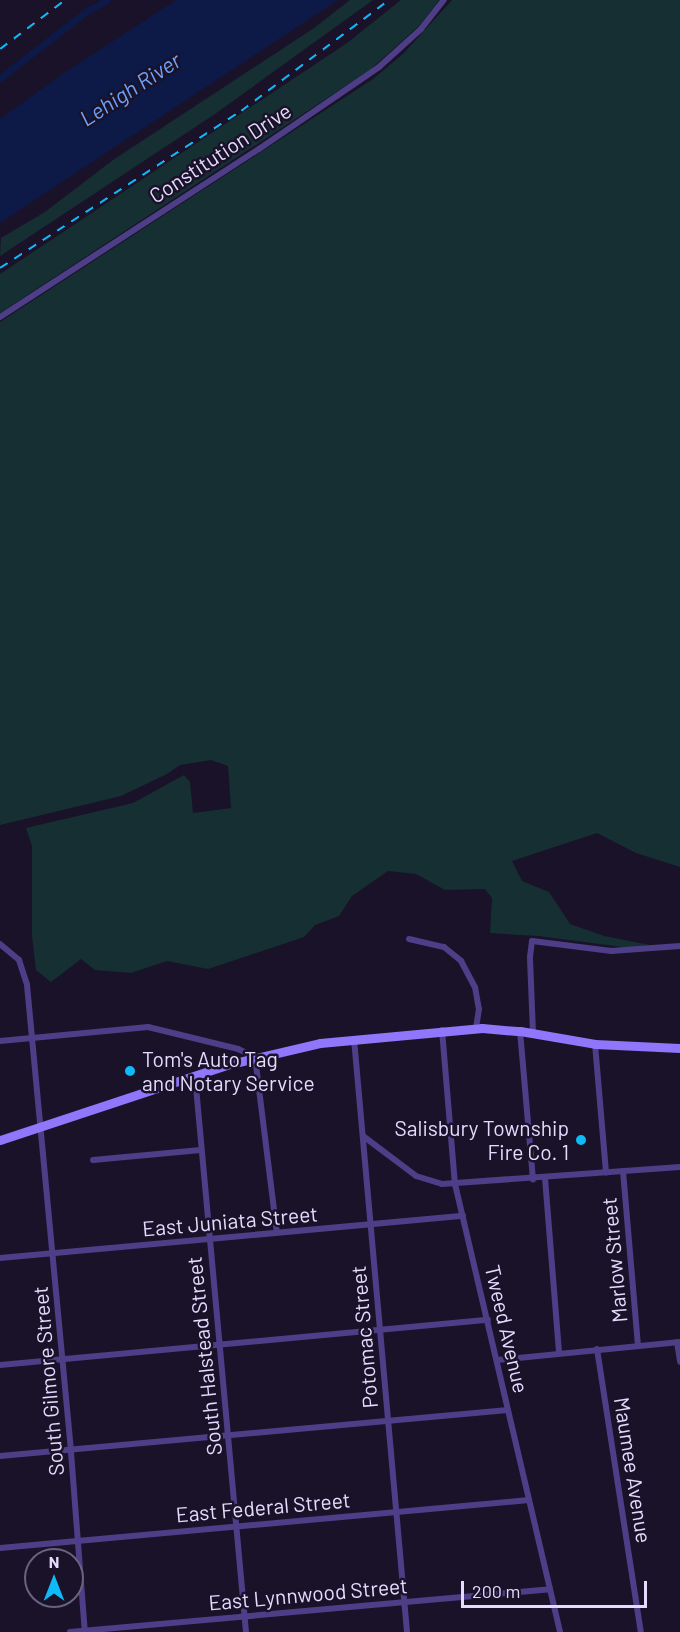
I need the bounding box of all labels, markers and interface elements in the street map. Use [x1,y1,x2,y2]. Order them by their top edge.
water label: Lehigh River [75,47,185,131]
street label: Constitution Drive [144,98,296,208]
place label: Tom's Auto Tag and Notary Service [142,1046,315,1096]
marker: Tom's Auto Tag and Notary Service [123,1064,137,1078]
place label: Salisbury Township Fire Co. 1 [395,1115,569,1165]
marker: Salisbury Township Fire Co. 1 [574,1133,588,1147]
street label: Marlow Street [596,1196,632,1324]
street label: East Juniata Street [141,1201,319,1241]
street label: South Halstead Street [181,1255,227,1457]
street label: Tweed Avenue [480,1262,534,1396]
street label: Potomac Street [345,1265,383,1409]
street label: South Gilmore Street [27,1285,69,1477]
street label: Maumee Avenue [609,1395,657,1545]
street label: East Federal Street [175,1487,351,1527]
north arrow [24,1548,84,1608]
text: N [49,1552,59,1571]
scale bar [464,1569,650,1607]
street label: East Lynnwood Street [207,1573,409,1615]
text: 200 m [472,1580,520,1602]

